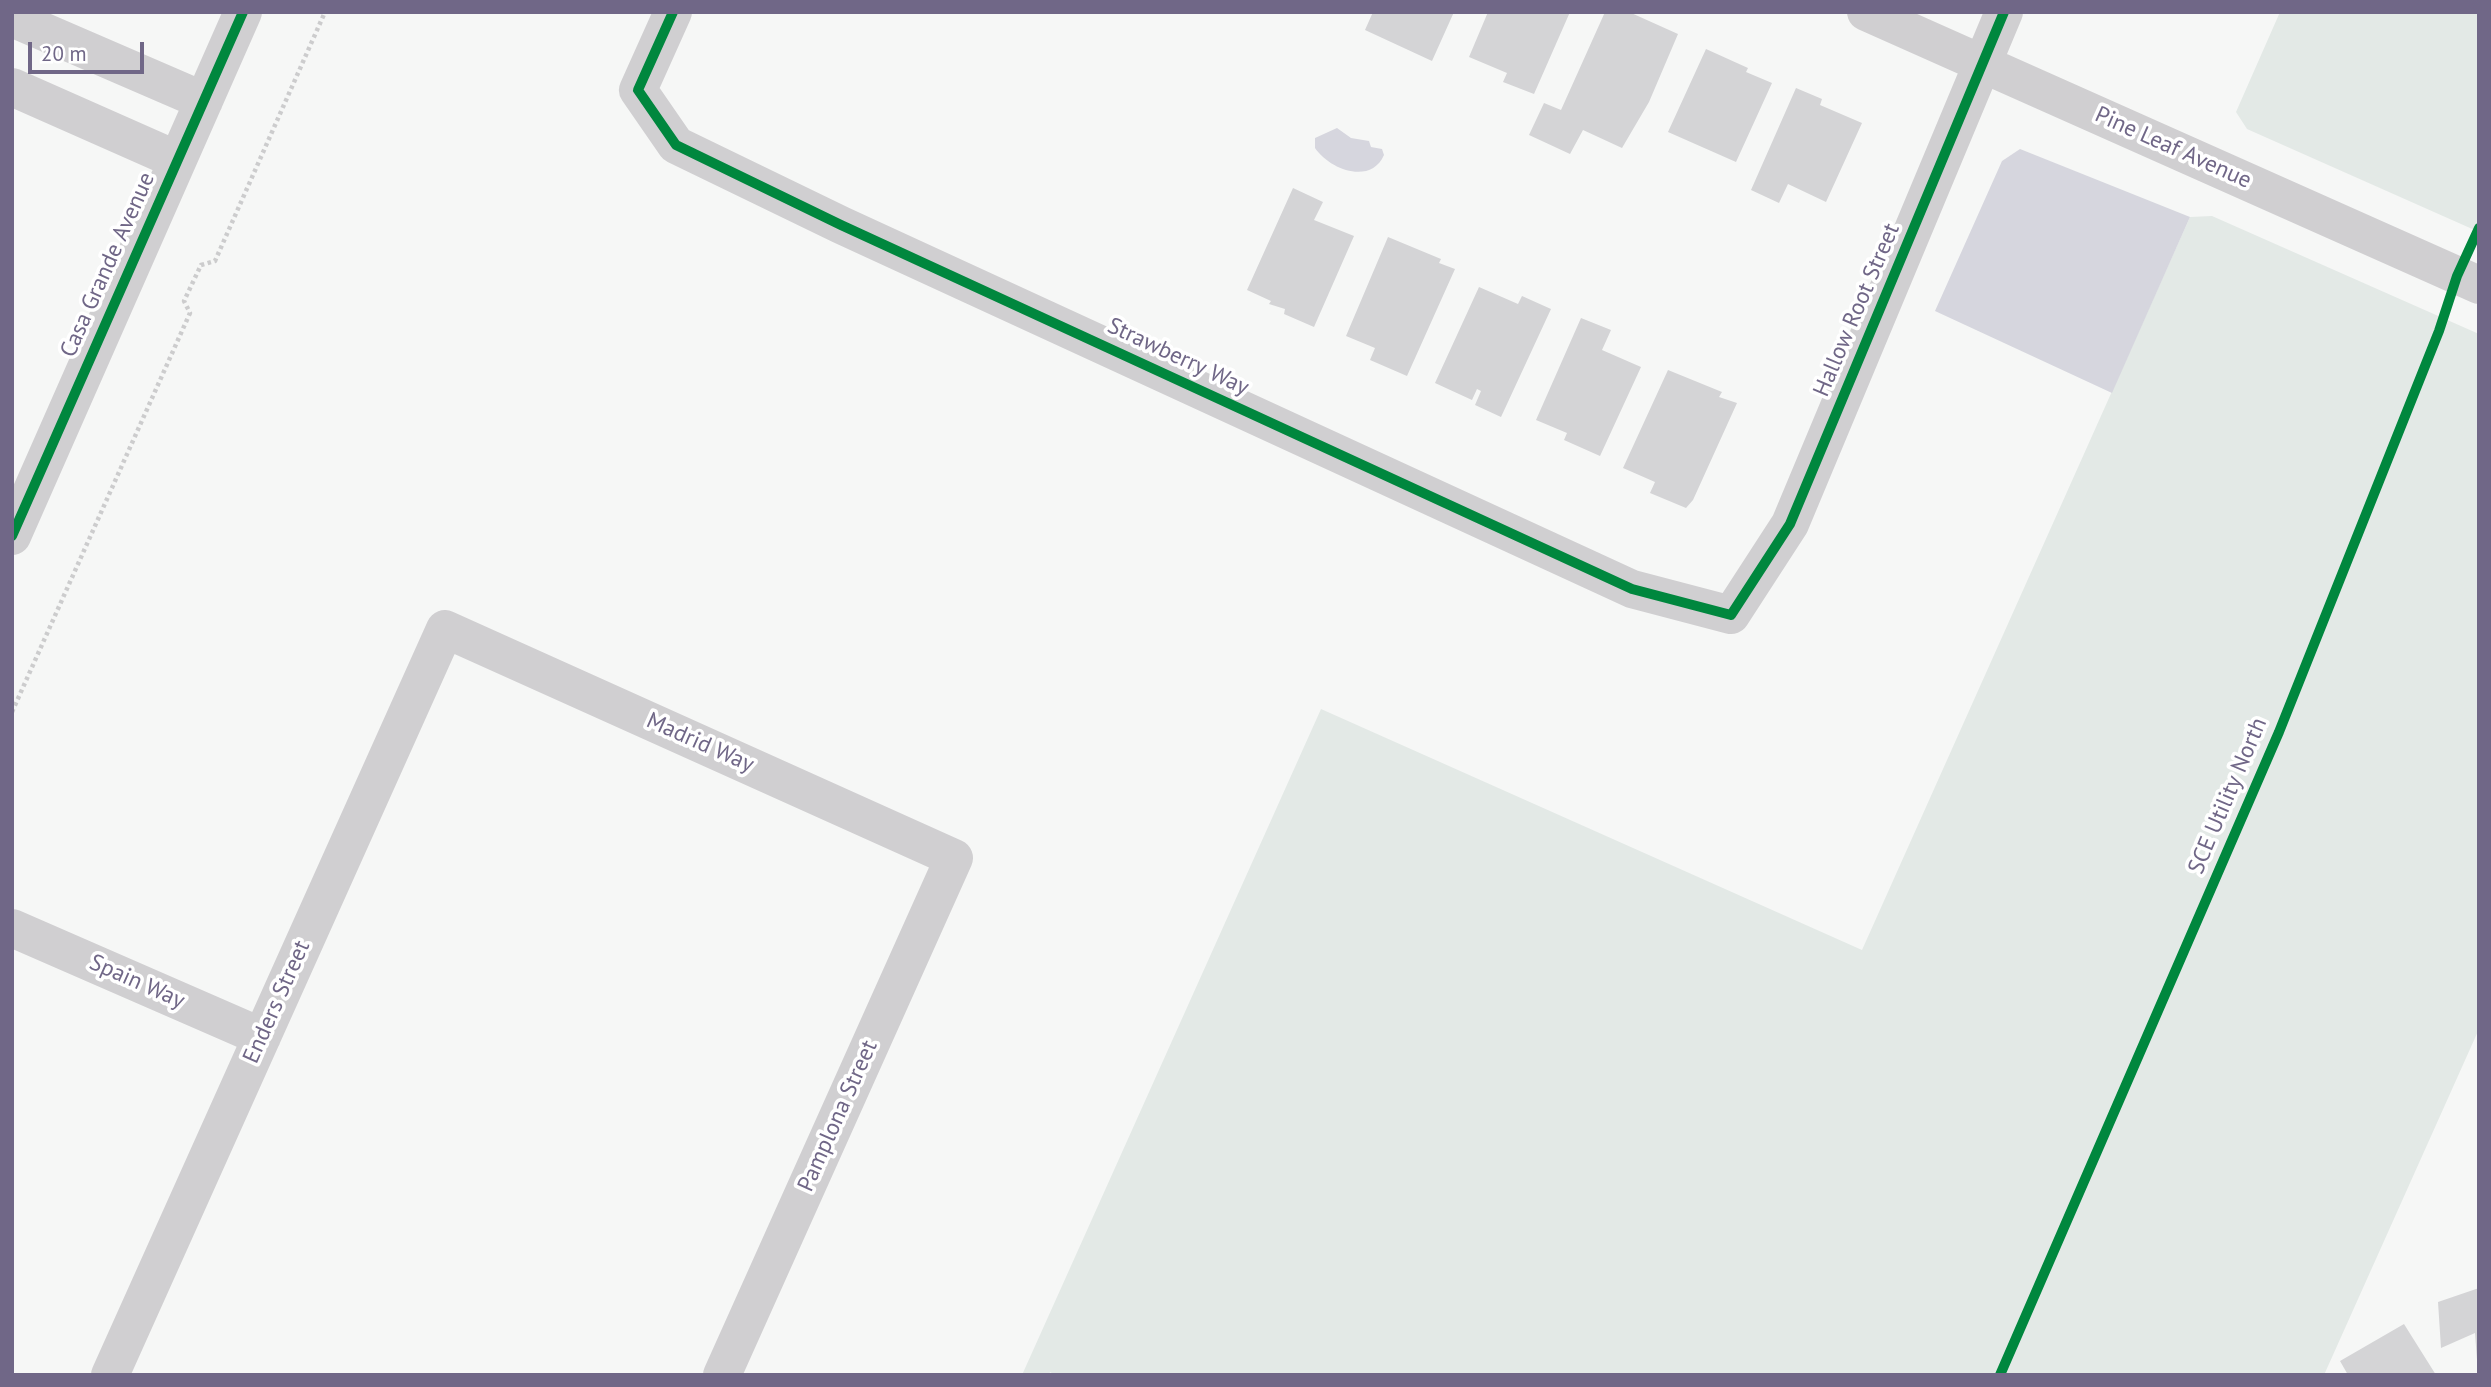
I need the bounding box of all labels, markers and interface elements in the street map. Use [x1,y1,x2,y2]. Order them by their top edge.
scale bar [32,28,147,72]
text: 20 m [41,40,87,67]
street label: Pine Leaf Avenue [2090,101,2256,195]
street label: Casa Grande Avenue [55,168,161,362]
street label: Hallow Root Street [1808,219,1906,401]
street label: Strawberry Way [1103,312,1253,402]
street label: Madrid Way [642,707,758,779]
street label: SCE Utility North [2183,714,2273,878]
street label: Enders Street [238,936,316,1068]
street label: Spain Way [85,949,189,1015]
street label: Pamplona Street [792,1036,884,1196]

